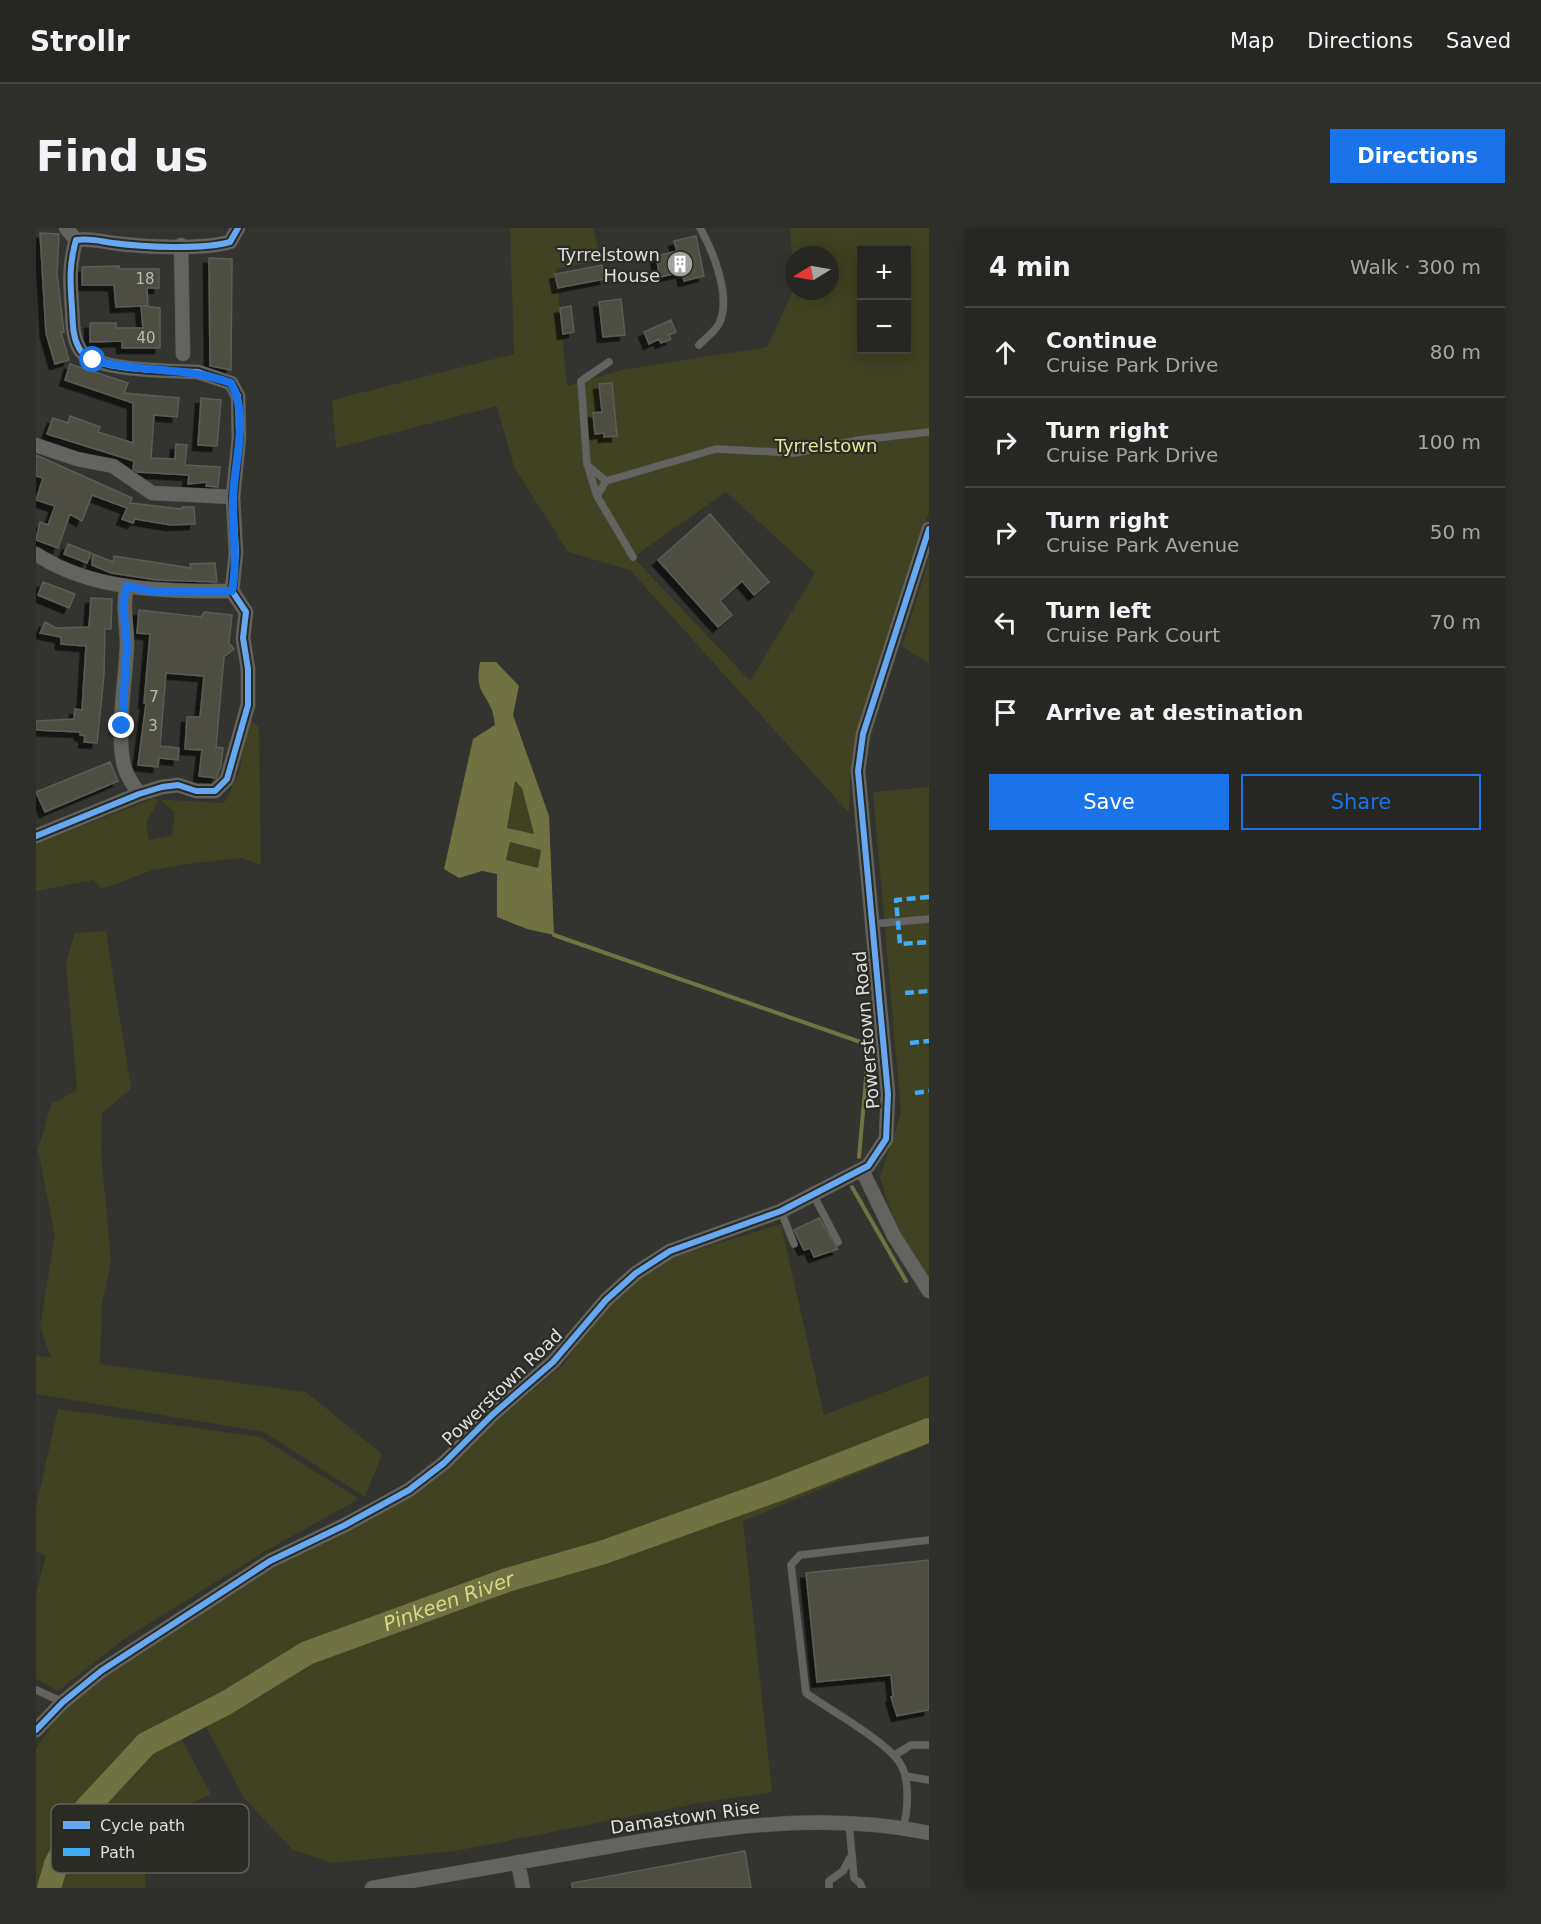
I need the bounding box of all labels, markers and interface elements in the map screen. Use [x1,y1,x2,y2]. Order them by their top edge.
text: Strollr [30,25,130,58]
text: Map [1230,29,1274,53]
text: Directions [1307,29,1413,53]
text: Saved [1446,29,1511,53]
button: Directions [1330,129,1505,183]
text: Find us [36,132,209,181]
place label: Tyrrelstown House [556,244,660,286]
north arrow [785,246,839,300]
map controls [857,246,911,354]
button: + [857,246,911,300]
building icon: Tyrrelstown House [665,249,695,279]
text: 4 min [989,252,1071,282]
text: Walk · 300 m [1350,255,1481,279]
house number: 18 [135,270,155,288]
button: − [857,300,911,354]
text: Continue [1046,328,1157,353]
house number: 40 [136,329,156,347]
icon: ahead [989,336,1022,369]
text: 80 m [1430,340,1481,364]
route start [79,346,105,372]
text: Cruise Park Drive [1046,353,1218,377]
text: Turn right [1046,418,1169,443]
icon: right [989,426,1022,459]
text: 100 m [1417,430,1481,454]
park label: Tyrrelstown [774,435,877,456]
text: Cruise Park Drive [1046,443,1218,467]
text: Turn right [1046,508,1169,533]
icon: right [989,516,1022,549]
text: 50 m [1430,520,1481,544]
text: Cruise Park Avenue [1046,533,1239,557]
text: Turn left [1046,598,1151,623]
icon: left [989,606,1022,639]
text: 70 m [1430,610,1481,634]
text: Cruise Park Court [1046,623,1220,647]
house number: 7 [149,688,159,706]
icon: arrive [989,696,1022,729]
text: Arrive at destination [1046,700,1303,725]
route end [108,712,134,738]
house number: 3 [148,717,158,735]
button: Save [989,774,1229,830]
button: Share [1241,774,1481,830]
street label: Powerstown Road [849,950,883,1110]
street label: Powerstown Road [438,1324,566,1450]
water label: Pinkeen River [380,1566,518,1636]
street label: Damastown Rise [609,1796,761,1838]
legend [51,1804,249,1873]
text: Cycle path [100,1816,185,1835]
text: Path [100,1843,135,1862]

